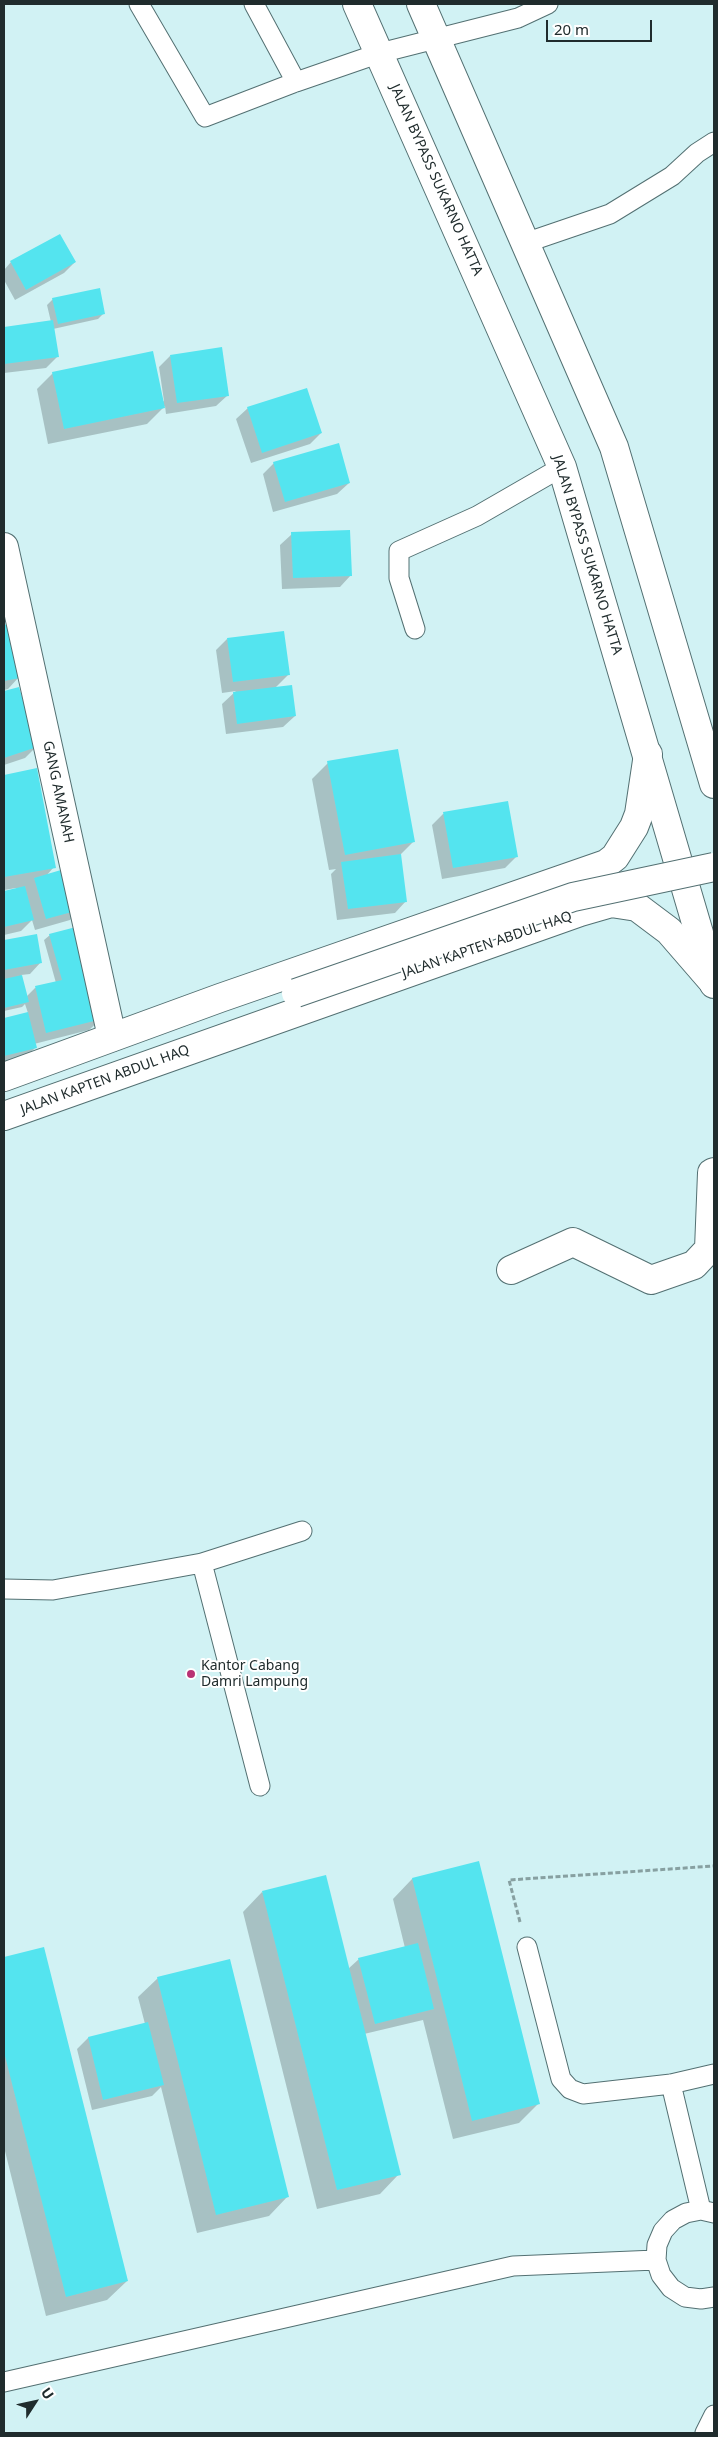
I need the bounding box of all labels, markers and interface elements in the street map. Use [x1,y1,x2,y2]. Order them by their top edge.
scale bar [548,10,654,42]
text: 20 m [554,19,589,39]
street label: JALAN BYPASS SUKARNO HATTA [386,82,486,278]
street label: JALAN BYPASS SUKARNO HATTA [549,453,625,657]
street label: GANG AMANAH [39,739,77,845]
street label: JALAN KAPTEN ABDUL HAQ [400,908,574,982]
street label: JALAN KAPTEN ABDUL HAQ [18,1042,192,1118]
place label: Kantor Cabang Damri Lampung [201,1658,308,1690]
marker: Kantor Cabang Damri Lampung [185,1668,197,1680]
north arrow [10,2377,60,2427]
text: U [37,2383,59,2403]

